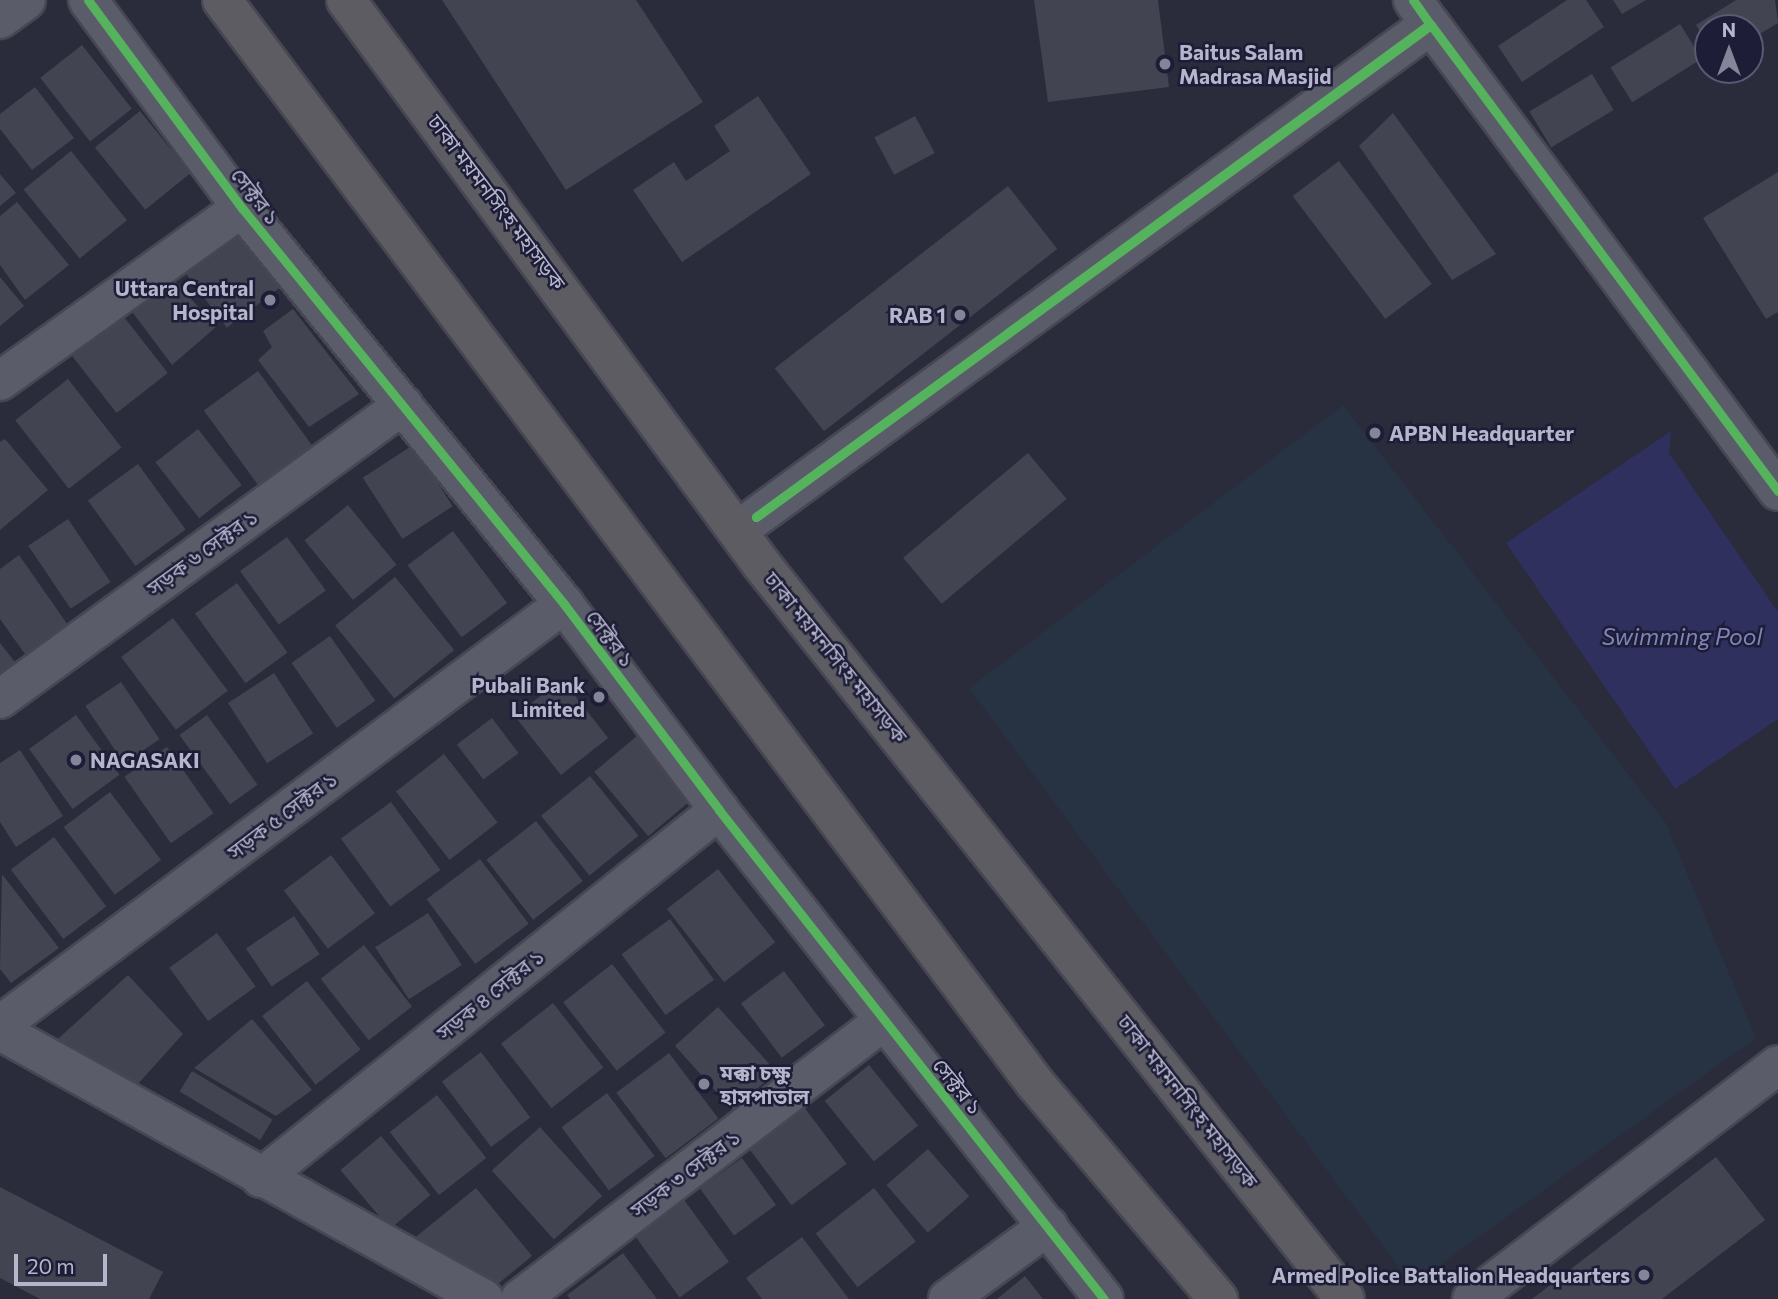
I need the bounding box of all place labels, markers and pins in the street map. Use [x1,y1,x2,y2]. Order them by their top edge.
place label: Baitus Salam Madrasa Masjid [1179,39,1332,89]
marker: Baitus Salam Madrasa Masjid [1157,56,1173,72]
place label: Uttara Central Hospital [115,275,254,325]
marker: Uttara Central Hospital [260,290,280,310]
place label: RAB 1 [889,302,946,328]
marker: RAB 1 [952,307,968,323]
place label: APBN Headquarter [1389,420,1574,446]
marker: APBN Headquarter [1367,425,1383,441]
place label: Pubali Bank Limited [471,672,585,722]
marker: Pubali Bank Limited [591,689,607,705]
place label: NAGASAKI [90,747,200,773]
marker: NAGASAKI [68,752,84,768]
place label: মক্কা চক্ষু হাসপাতাল [720,1059,809,1109]
marker: মক্কা চক্ষু হাসপাতাল [694,1074,714,1094]
place label: Armed Police Battalion Headquarters [1272,1262,1630,1288]
marker: Armed Police Battalion Headquarters [1636,1267,1652,1283]

